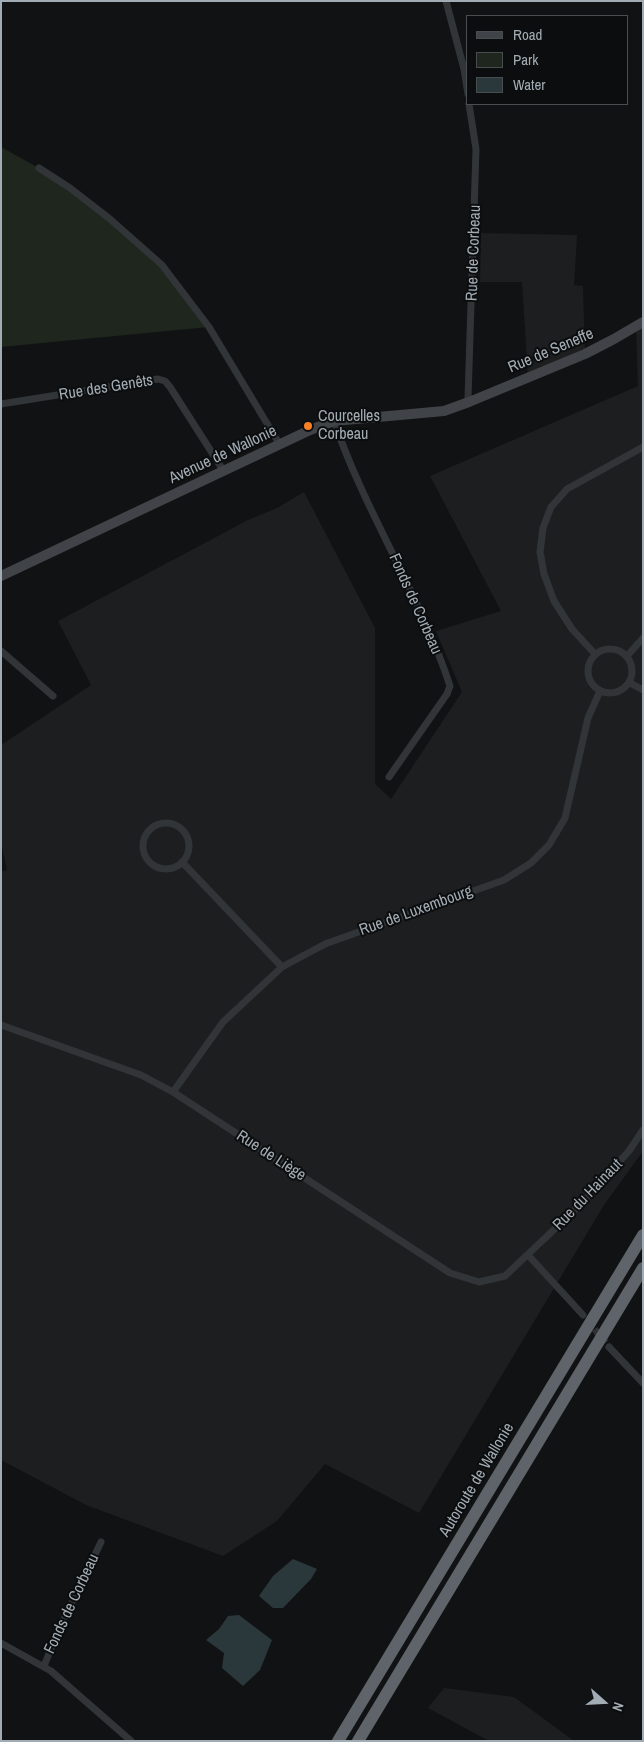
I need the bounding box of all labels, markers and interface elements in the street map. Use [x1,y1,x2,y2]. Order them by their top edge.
legend [467,15,629,105]
text: Road [513,24,542,45]
text: Park [513,49,538,70]
text: Water [513,74,545,95]
street label: Rue de Corbeau [463,205,485,301]
street label: Rue de Seneffe [505,324,597,378]
street label: Rue des Genêts [58,371,154,405]
place label: Courcelles Corbeau [318,407,380,445]
marker: Courcelles Corbeau [302,420,314,432]
street label: Avenue de Wallonie [166,422,280,488]
street label: Fonds de Corbeau [384,551,446,657]
street label: Rue de Luxembourg [357,882,475,940]
street label: Rue de Liège [233,1126,309,1186]
street label: Rue du Hainaut [549,1155,627,1235]
street label: Autoroute de Wallonie [435,1420,519,1540]
street label: Fonds de Corbeau [40,1551,104,1657]
north arrow [579,1677,629,1727]
text: N [608,1700,628,1714]

